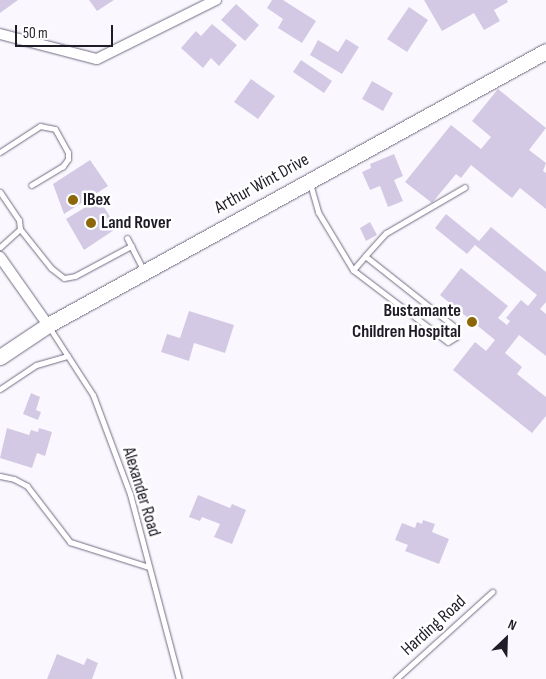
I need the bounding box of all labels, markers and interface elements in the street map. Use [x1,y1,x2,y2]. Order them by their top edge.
scale bar [18,15,115,47]
text: 50 m [23,24,48,43]
street label: Arthur Wint Drive [211,149,313,219]
place label: IBex [83,189,111,211]
marker: IBex [67,194,79,206]
place label: Land Rover [101,212,171,234]
marker: Land Rover [85,217,97,229]
place label: Bustamante Children Hospital [352,301,461,344]
marker: Bustamante Children Hospital [465,315,479,329]
street label: Alexander Road [117,445,165,539]
street label: Harding Road [397,591,471,661]
north arrow [481,614,531,664]
text: N [505,616,519,634]

